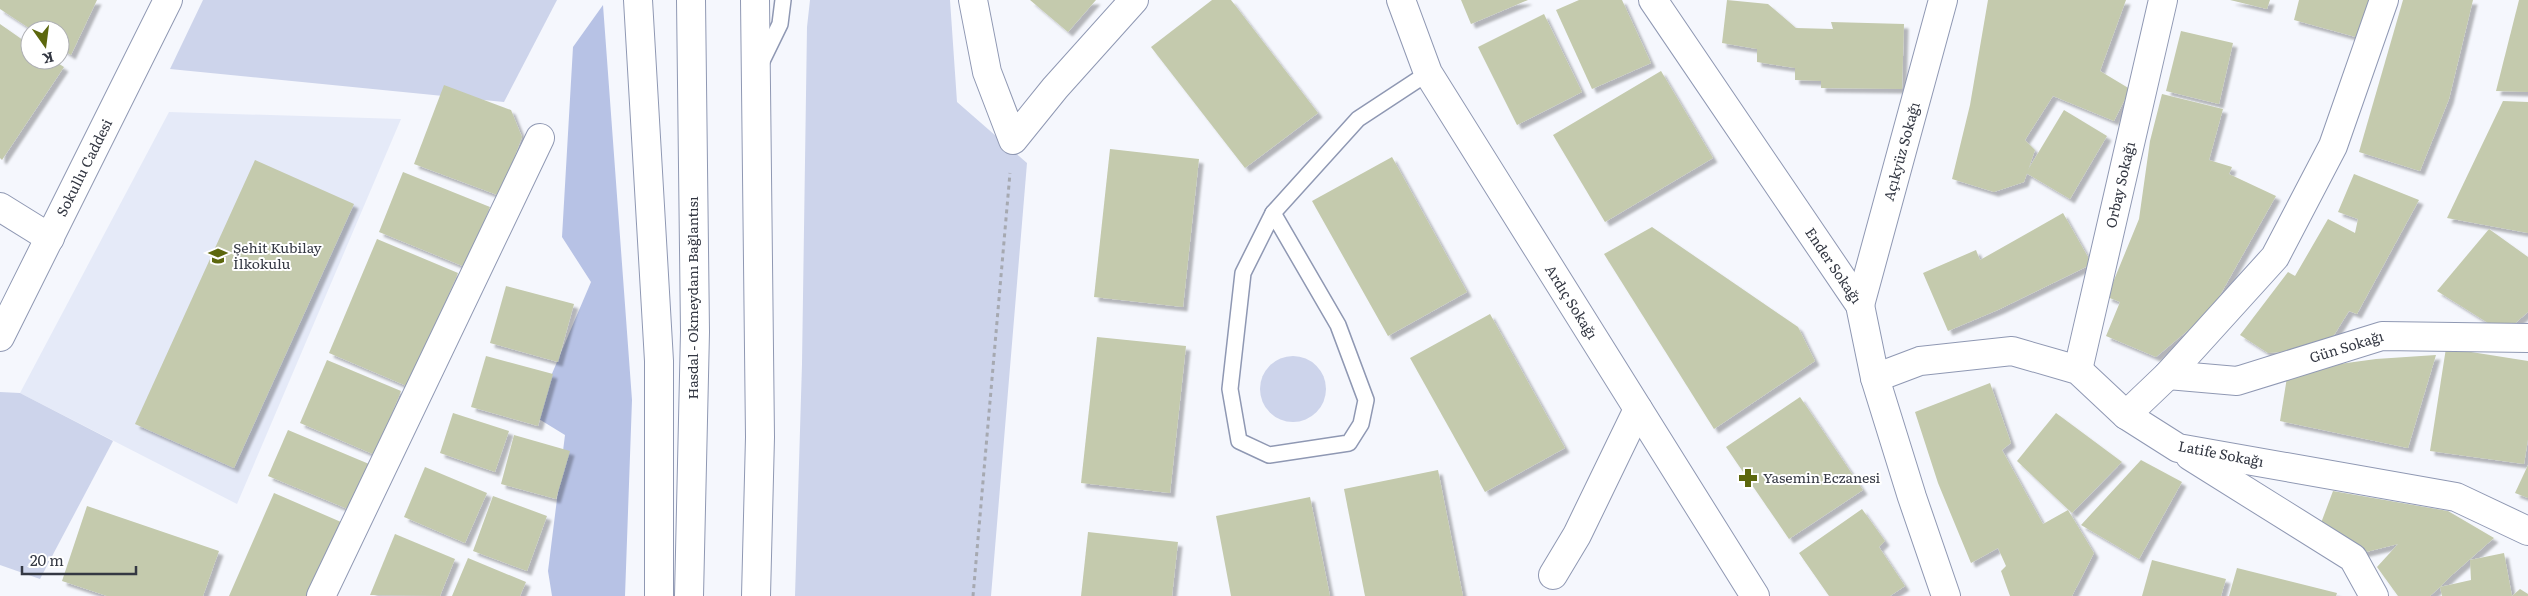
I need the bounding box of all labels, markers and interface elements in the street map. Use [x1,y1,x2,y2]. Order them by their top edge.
north arrow [20,20,70,70]
text: K [41,48,56,70]
street label: Açıkyüz Sokağı [1878,99,1924,203]
street label: Sokullu Caddesi [51,115,116,220]
street label: Orbay Sokağı [2100,139,2139,230]
street label: Hasdal - Okmeydanı Bağlantısı [682,196,702,400]
street label: Ender Sokağı [1801,223,1867,307]
place label: Şehit Kubilay İlkokulu [233,237,323,273]
school or university icon: Şehit Kubilay İlkokulu [207,245,229,267]
street label: Ardıç Sokağı [1541,260,1603,343]
street label: Gün Sokağı [2307,325,2386,367]
street label: Latife Sokağı [2177,435,2266,471]
pharmacy icon: Yasemin Eczanesi [1737,467,1759,489]
place label: Yasemin Eczanesi [1763,467,1880,487]
scale bar [22,544,136,576]
text: 20 m [30,548,64,571]

